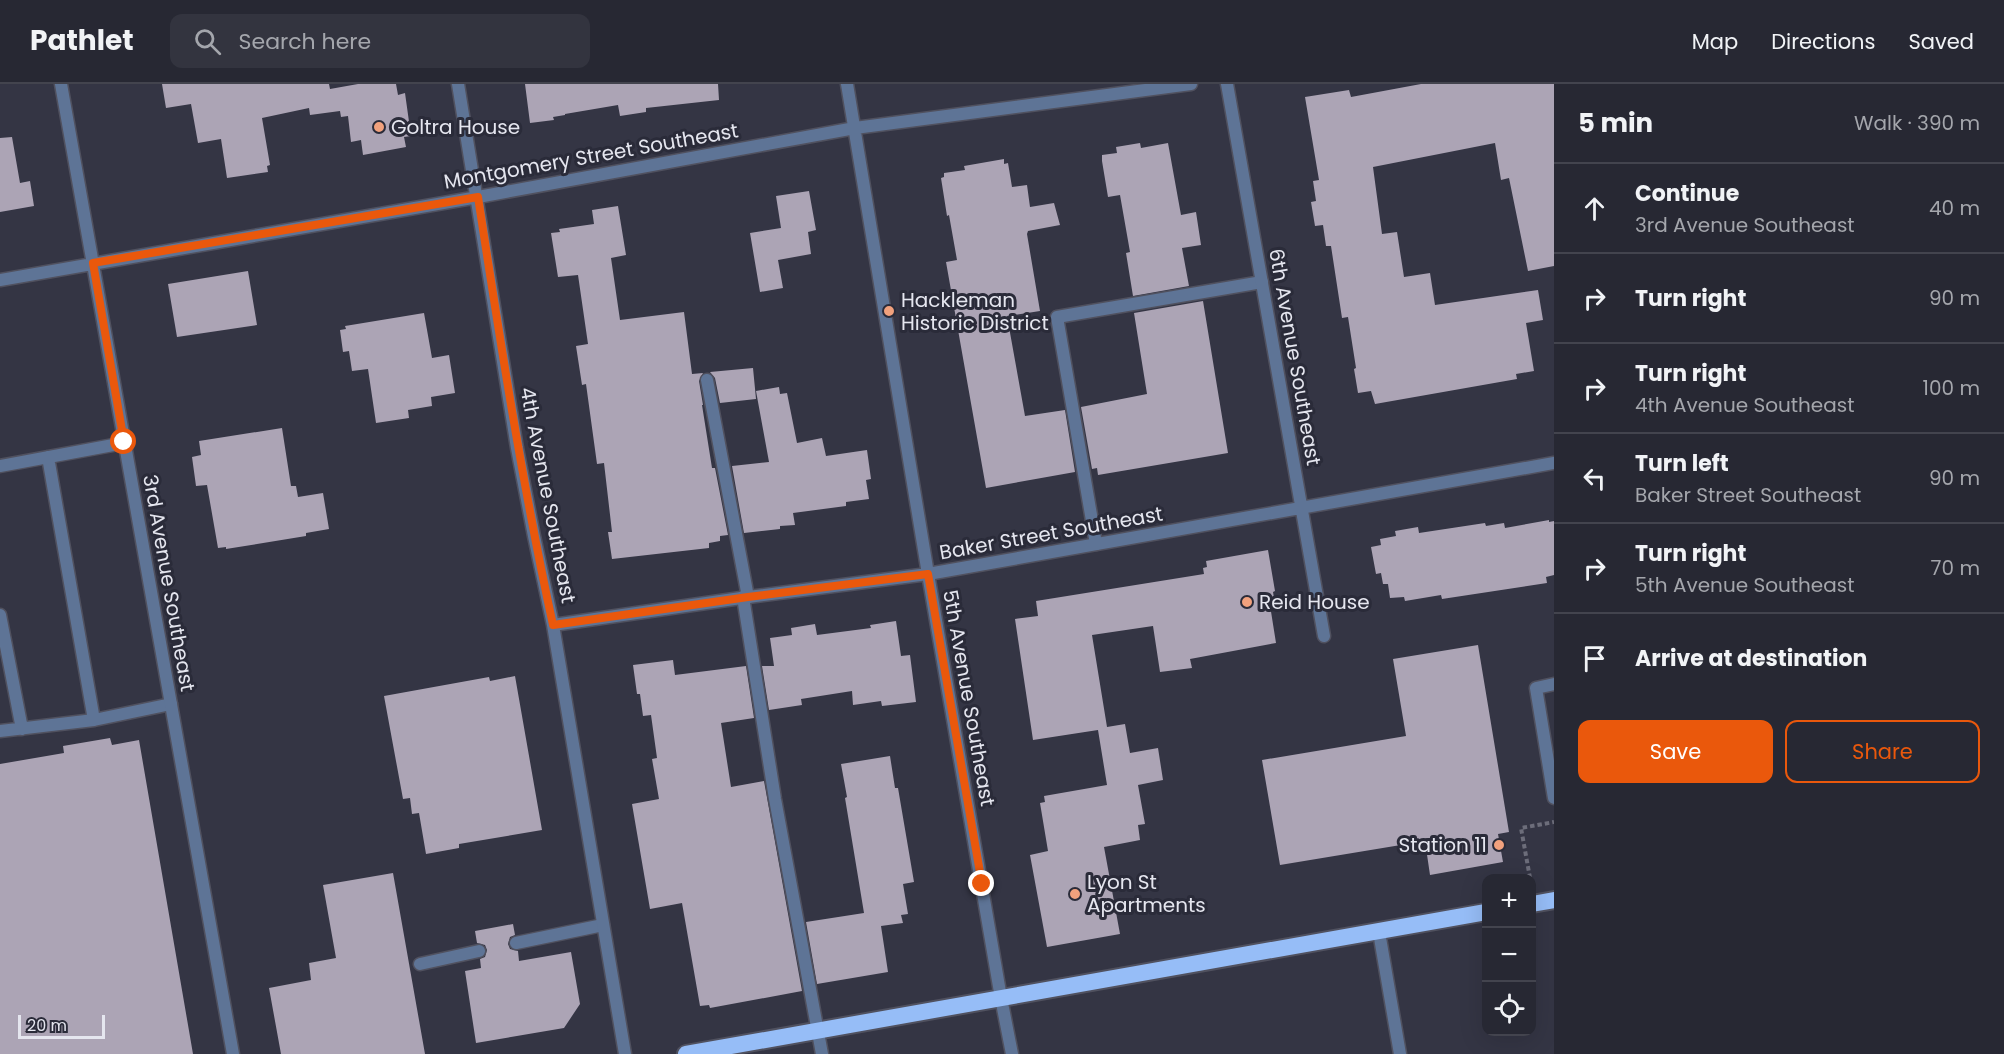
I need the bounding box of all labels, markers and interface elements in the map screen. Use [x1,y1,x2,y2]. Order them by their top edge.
search box [170,14,590,68]
text: Pathlet [30,21,134,60]
icon: search [191,25,224,58]
text: Search here [239,26,371,57]
text: Map [1692,27,1738,56]
text: Directions [1771,27,1875,56]
text: Saved [1908,27,1974,56]
text: 5 min [1578,105,1653,141]
text: Walk · 390 m [1854,109,1980,137]
place label: Goltra House [391,113,520,141]
street label: Montgomery Street Southeast [442,116,740,196]
marker: Goltra House [372,120,386,134]
text: Continue [1635,178,1739,209]
icon: ahead [1578,192,1611,225]
text: 40 m [1929,194,1980,222]
text: 3rd Avenue Southeast [1635,211,1855,239]
street label: 6th Avenue Southeast [1262,246,1328,468]
icon: right [1578,282,1611,315]
text: Turn right [1635,283,1746,314]
text: 90 m [1929,284,1980,312]
place label: Hackleman Historic District [901,286,1049,337]
marker: Hackleman Historic District [882,304,896,318]
text: Turn right [1635,358,1746,389]
icon: right [1578,372,1611,405]
text: 100 m [1923,374,1980,402]
street label: 4th Avenue Southeast [513,385,583,605]
text: 4th Avenue Southeast [1635,391,1855,419]
route start [110,428,136,454]
text: Turn left [1635,448,1729,479]
icon: left [1578,462,1611,495]
text: 90 m [1929,464,1980,492]
street label: 3rd Avenue Southeast [136,472,202,694]
text: Baker Street Southeast [1635,481,1861,509]
street label: Baker Street Southeast [937,500,1165,566]
text: Turn right [1635,538,1746,569]
icon: right [1578,552,1611,585]
text: 70 m [1931,554,1980,582]
text: 5th Avenue Southeast [1635,571,1854,599]
street label: 5th Avenue Southeast [936,587,1002,809]
place label: Reid House [1259,588,1370,616]
marker: Reid House [1240,595,1254,609]
icon: arrive [1578,642,1611,675]
text: Arrive at destination [1635,643,1867,674]
button: Save [1578,720,1773,783]
button: Share [1785,720,1980,783]
place label: Station 11 [1399,831,1487,859]
marker: Station 11 [1492,838,1506,852]
place label: Lyon St Apartments [1087,868,1206,919]
route end [968,870,994,896]
map controls [1482,874,1536,1036]
button: + [1482,874,1536,928]
marker: Lyon St Apartments [1068,887,1082,901]
button: − [1482,928,1536,982]
button: locate [1482,982,1536,1036]
scale bar [18,1012,105,1040]
text: 20 m [27,1014,67,1037]

